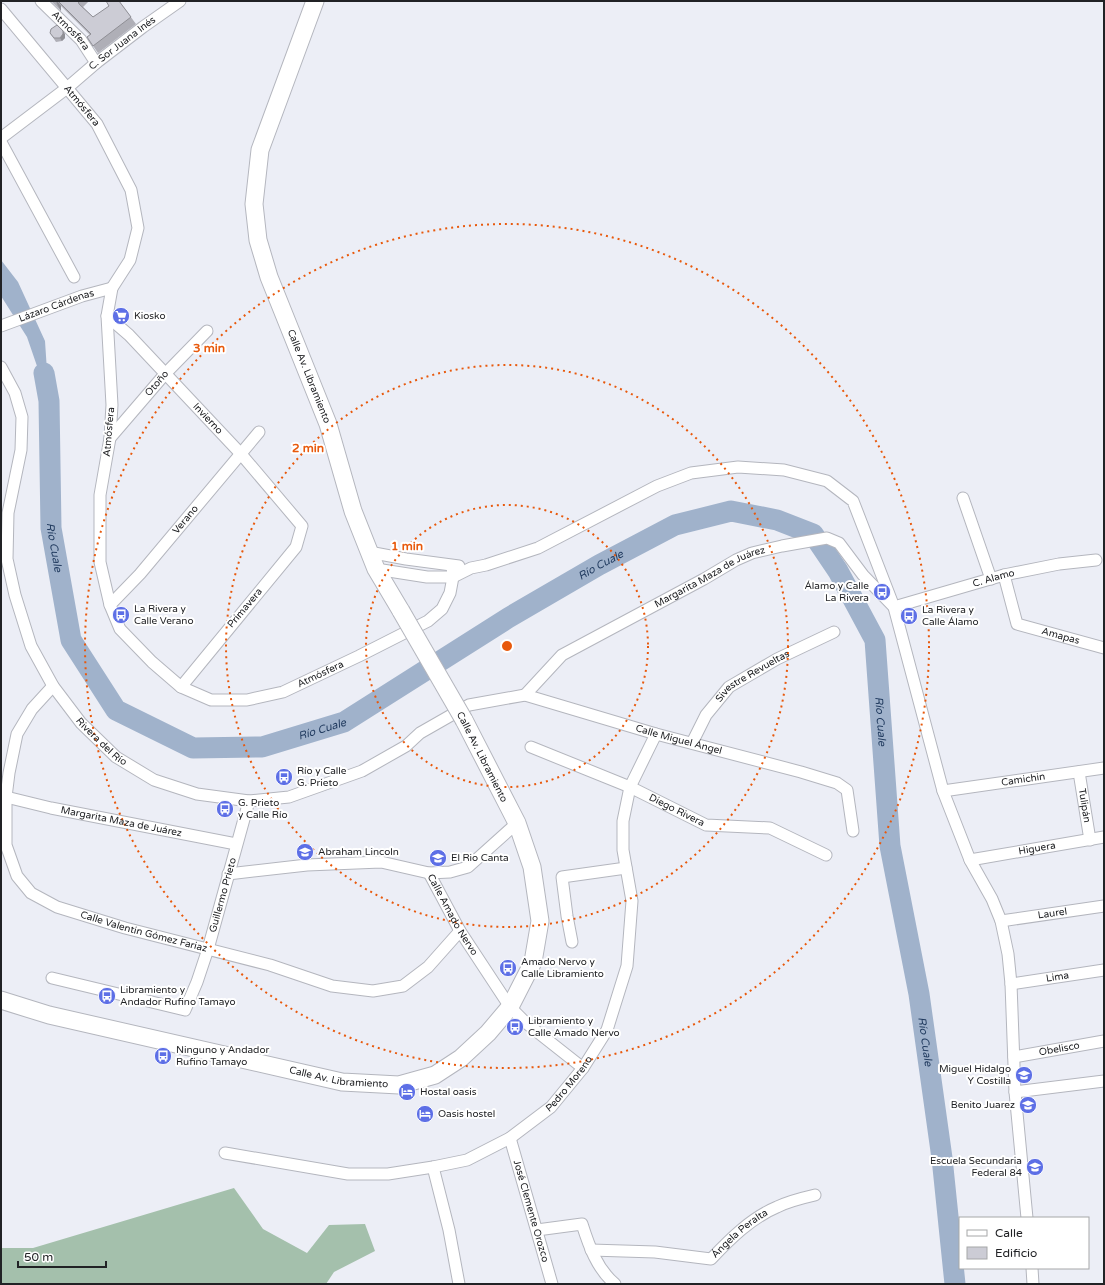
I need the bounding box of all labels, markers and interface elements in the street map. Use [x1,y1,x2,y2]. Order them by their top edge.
street label: Atmosfera [49,9,92,53]
street label: C. Sor Juana Inés [86,14,158,72]
street label: Atmósfera [61,83,102,129]
street label: Lázaro Cárdenas [17,287,96,325]
supermarket icon: Kiosko [111,306,131,326]
place label: Kiosko [134,310,166,322]
street label: Calle Av. Libramiento [285,328,333,425]
text: 3 min [193,341,225,355]
street label: Otoño [143,368,171,399]
street label: Invierno [190,401,225,437]
street label: Atmósfera [101,407,117,457]
text: 2 min [292,441,324,455]
street label: Verano [170,503,201,536]
water label: Río Cuale [44,523,65,574]
text: 1 min [391,539,423,553]
street label: Margarita Maza de Juárez [653,544,766,610]
water label: Río Cuale [576,547,626,582]
street label: C. Alamo [971,567,1016,590]
place label: Álamo y Calle La Rivera [804,580,869,604]
bus stop icon: Álamo y Calle La Rivera [872,582,892,602]
street label: Primavera [225,586,265,630]
place label: La Rivera y Calle Verano [134,603,193,627]
place label: La Rivera y Calle Álamo [922,604,979,628]
bus stop icon: La Rivera y Calle Verano [111,605,131,625]
bus stop icon: La Rivera y Calle Álamo [899,606,919,626]
street label: Amapas [1040,625,1081,647]
centre of rings [500,639,514,653]
street label: Sivestre Revueltas [713,648,792,705]
street label: Atmósfera [295,658,346,690]
water label: Río Cuale [873,696,889,747]
street label: Calle Av. Libramiento [454,710,510,804]
street label: Rivera del Río [73,715,129,768]
water label: Río Cuale [296,715,348,742]
street label: Calle Miguel Ángel [634,722,723,757]
place label: Río y Calle G. Prieto [297,765,347,789]
bus stop icon: Río y Calle G. Prieto [274,767,294,787]
street label: Camichin [1000,770,1046,789]
street label: Tulipán [1076,788,1093,824]
street label: Diego Rivera [647,791,706,829]
place label: G. Prieto y Calle Río [238,797,287,821]
bus stop icon: G. Prieto y Calle Río [215,799,235,819]
street label: Margarita Maza de Juárez [60,804,183,839]
street label: Higuera [1018,839,1057,858]
school or university icon: Abraham Lincoln [295,842,315,862]
place label: Abraham Lincoln [318,846,399,858]
school or university icon: El Rio Canta [428,848,448,868]
place label: El Rio Canta [451,852,509,864]
street label: Guillermo Prieto [207,856,239,934]
street label: Calle Amado Nervo [425,872,480,958]
street label: Laurel [1037,905,1068,922]
street label: Calle Valentin Gómez Fariaz [79,909,209,955]
place label: Amado Nervo y Calle Libramiento [521,956,604,980]
bus stop icon: Amado Nervo y Calle Libramiento [498,958,518,978]
street label: Lima [1045,969,1070,985]
place label: Libramiento y Andador Rufino Tamayo [120,984,236,1008]
bus stop icon: Libramiento y Andador Rufino Tamayo [97,986,117,1006]
place label: Libramiento y Calle Amado Nervo [528,1015,620,1039]
water label: Río Cuale [916,1016,936,1068]
bus stop icon: Libramiento y Calle Amado Nervo [505,1017,525,1037]
street label: Obelisco [1038,1039,1081,1058]
place label: Ninguno y Andador Rufino Tamayo [176,1044,269,1068]
bus stop icon: Ninguno y Andador Rufino Tamayo [153,1046,173,1066]
street label: Pedro Moreno [544,1054,595,1115]
place label: Miguel Hidalgo Y Costilla [939,1063,1011,1087]
street label: Calle Av. Libramiento [288,1064,389,1090]
school or university icon: Miguel Hidalgo Y Costilla [1014,1065,1034,1085]
hotel icon: Hostal oasis [397,1082,417,1102]
place label: Hostal oasis [420,1086,477,1098]
school or university icon: Benito Juarez [1018,1095,1038,1115]
place label: Benito Juarez [951,1099,1015,1111]
hotel icon: Oasis hostel [415,1104,435,1124]
place label: Oasis hostel [438,1108,495,1120]
place label: Escuela Secundaria Federal 84 [930,1155,1022,1179]
school or university icon: Escuela Secundaria Federal 84 [1025,1157,1045,1177]
street label: José Clemente Orozco [511,1158,551,1264]
street label: Ángela Peralta [709,1207,770,1261]
legend [959,1217,1089,1269]
text: Calle [995,1226,1023,1240]
scale bar [18,1243,106,1269]
text: Edificio [995,1246,1037,1260]
text: 50 m [24,1250,53,1264]

